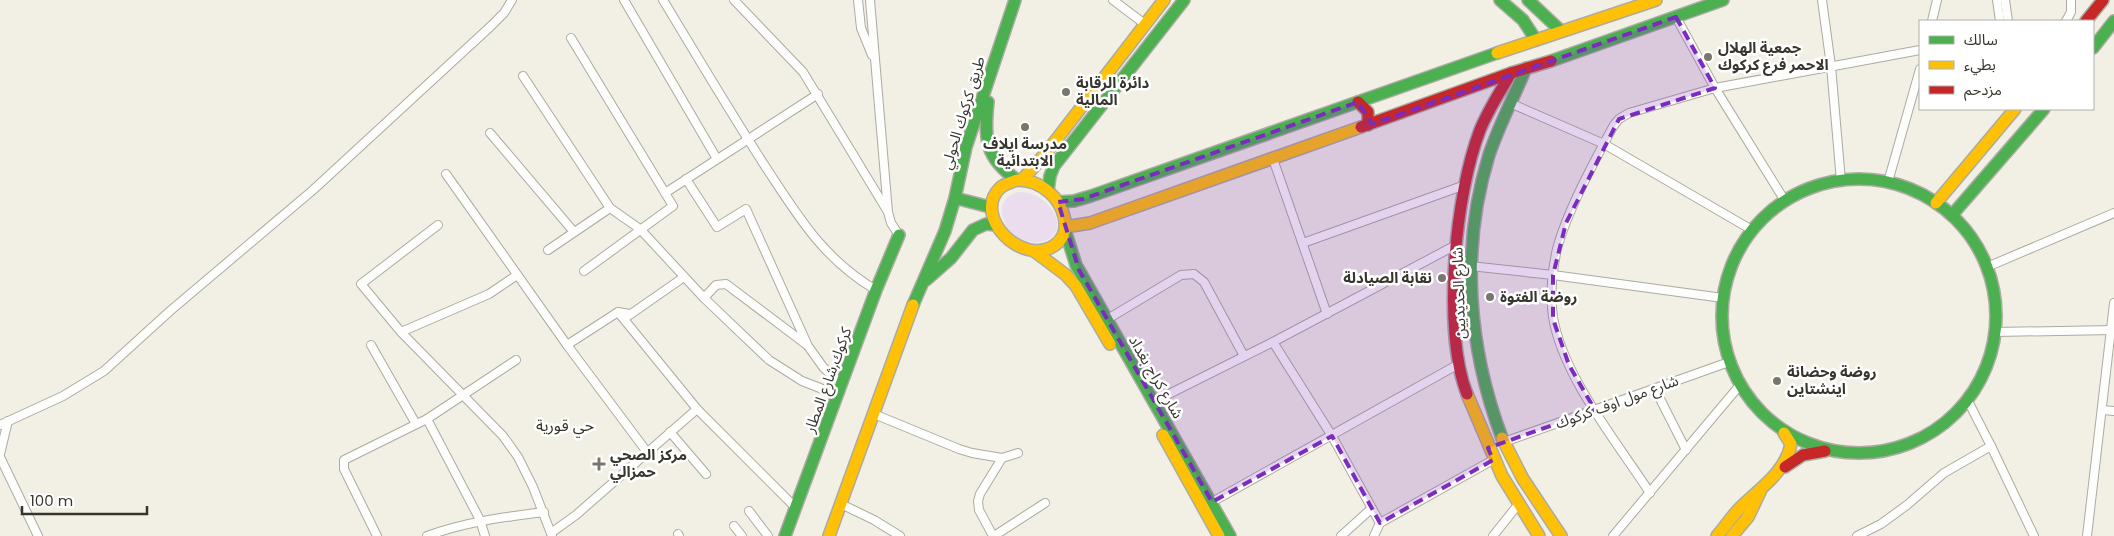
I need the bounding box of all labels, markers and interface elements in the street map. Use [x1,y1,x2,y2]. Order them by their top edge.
legend [1919,20,2094,110]
text: سالك [1964,29,1998,50]
place label: جمعية الهلال الاحمر فرع كركوك [1718,37,1829,76]
marker: جمعية الهلال الاحمر فرع كركوك [1702,51,1714,63]
street label: طريق كركوك الحولي [935,54,991,172]
text: بطيء [1964,54,1996,76]
place label: دائرة الرقابة المالية [1076,72,1150,110]
text: مزدحم [1964,79,2002,101]
marker: دائرة الرقابة المالية [1060,86,1072,98]
marker: مدرسة ايلاف الابتدائية [1019,121,1031,133]
place label: مدرسة ايلاف الابتدائية [983,133,1067,171]
street label: شارع الحديديين [1446,247,1473,339]
place label: نقابة الصيادلة [1343,267,1432,288]
marker: نقابة الصيادلة [1436,272,1448,284]
place label: روضة الفتوة [1500,286,1577,307]
marker: روضة الفتوة [1484,291,1496,303]
street label: كركوك,شارع المطار [798,323,859,437]
street label: شارع كراج بغداد [1122,331,1189,423]
place label: روضة وحضانة اينشتاين [1787,361,1877,399]
street label: شارع مول اوف كركوك [1552,369,1682,435]
marker: روضة وحضانة اينشتاين [1771,375,1783,387]
district label: حي قورية [536,414,594,438]
place label: مركز الصحي حمزالي [610,444,687,483]
marker: مركز الصحي حمزالي [592,457,606,471]
scale bar [22,484,148,516]
text: 100 m [30,490,73,511]

